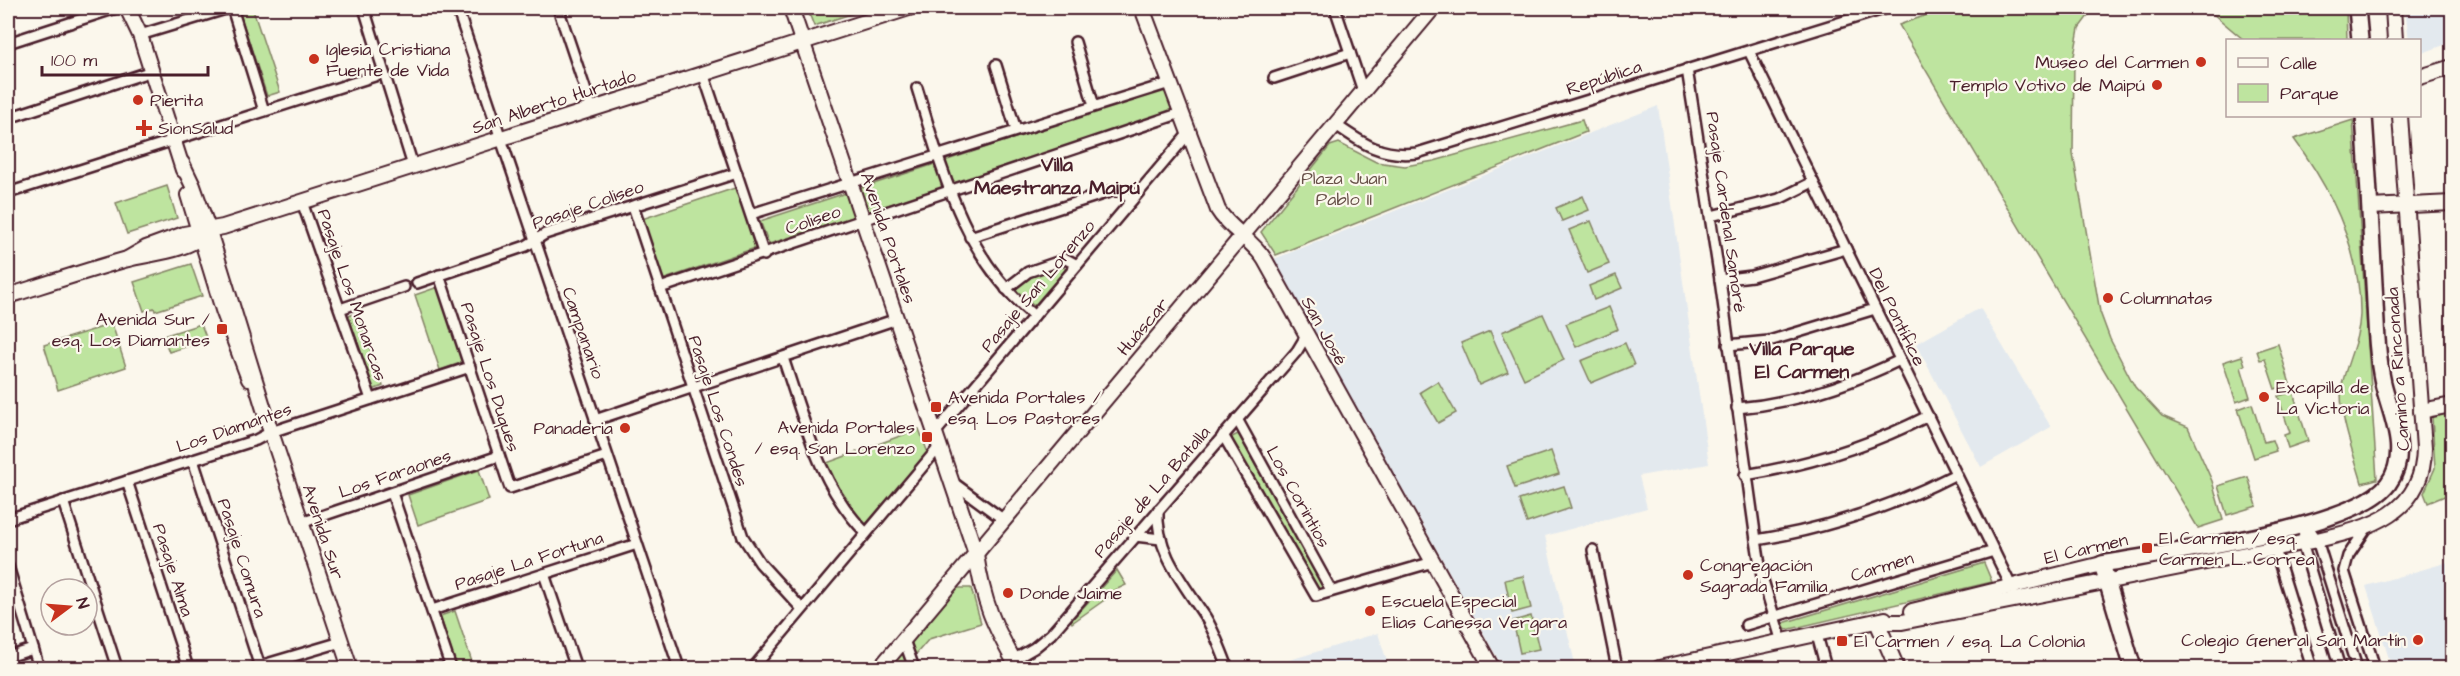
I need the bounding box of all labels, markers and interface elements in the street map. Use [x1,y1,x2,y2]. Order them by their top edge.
place label: Iglesia Cristiana Fuente de Vida [326,37,450,83]
scale bar [42,39,208,77]
legend [2226,39,2421,117]
text: 100 m [51,48,97,73]
place label: Museo del Carmen [2035,50,2189,75]
text: Calle [2280,51,2318,76]
marker: Iglesia Cristiana Fuente de Vida [307,52,321,66]
street label: República [1563,54,1645,102]
marker: Museo del Carmen [2194,55,2208,69]
street label: San Alberto Hurtado [469,64,639,140]
place label: Templo Votivo de Maipú [1950,73,2145,98]
marker: Templo Votivo de Maipú [2150,78,2164,92]
text: Parque [2280,81,2339,106]
place label: Pierita [150,88,203,113]
marker: Pierita [131,93,145,107]
street label: Pasaje Cardenal Samoré [1700,110,1753,314]
place label: SionSalud [158,116,233,141]
marker: SionSalud [135,119,153,137]
district label: Villa Maestranza Maipú [974,151,1140,202]
park label: Plaza Juan Pablo II [1301,166,1387,212]
street label: Avenida Portales [854,169,922,307]
street label: Pasaje Coliseo [529,174,647,236]
street label: Coliseo [782,199,844,241]
street label: Pasaje Los Monarcas [311,206,393,384]
street label: Pasaje San Lorenzo [975,214,1101,358]
street label: Del Pontífice [1862,264,1932,371]
street label: Campanario [556,284,610,382]
place label: Columnatas [2120,286,2212,311]
street label: Camino a Rinconada [2380,286,2416,452]
marker: Columnatas [2101,291,2115,305]
street label: San José [1295,292,1353,370]
street label: Huáscar [1111,293,1175,361]
street label: Pasaje Los Duques [454,299,526,455]
place label: Avenida Sur / esq. Los Diamantes [52,307,210,353]
marker: Avenida Sur / esq. Los Diamantes [215,322,229,336]
street label: Pasaje Los Condes [682,332,754,490]
district label: Villa Parque El Carmen [1748,335,1855,386]
place label: Excapilla de La Victoria [2276,375,2370,421]
place label: Avenida Portales / esq. Los Pastores [948,385,1101,431]
marker: Excapilla de La Victoria [2257,390,2271,404]
street label: Los Diamantes [173,397,295,459]
marker: Avenida Portales / esq. Los Pastores [929,400,943,414]
place label: Avenida Portales / esq. San Lorenzo [755,415,915,461]
place label: Panaderia [533,416,613,441]
marker: Panaderia [618,421,632,435]
street label: Pasaje de La Batalla [1088,421,1216,563]
marker: Avenida Portales / esq. San Lorenzo [920,430,934,444]
street label: Los Corintios [1260,442,1336,552]
street label: Los Faraones [335,443,455,505]
street label: Avenida Sur [296,481,350,583]
street label: Pasaje Comura [211,495,273,621]
street label: Pasaje Alma [146,520,200,620]
street label: Pasaje La Fortuna [451,525,607,597]
place label: El Carmen / esq. Carmen L. Correa [2159,526,2315,572]
street label: El Carmen [2042,527,2130,571]
marker: El Carmen / esq. Carmen L. Correa [2140,541,2154,555]
street label: Carmen [1847,546,1917,588]
place label: Congregación Sagrada Familia [1700,553,1828,600]
marker: Congregación Sagrada Familia [1681,568,1695,582]
north arrow [39,577,99,637]
place label: Donde Jaime [1020,581,1122,606]
marker: Donde Jaime [1001,586,1015,600]
place label: Escuela Especial Elias Canessa Vergara [1382,589,1567,636]
text: N [71,595,94,611]
marker: Escuela Especial Elias Canessa Vergara [1363,604,1377,618]
place label: Colegio General San Martín [2181,628,2406,654]
place label: El Carmen / esq. La Colonia [1854,629,2085,654]
marker: Colegio General San Martín [2411,633,2425,647]
marker: El Carmen / esq. La Colonia [1835,634,1849,648]

